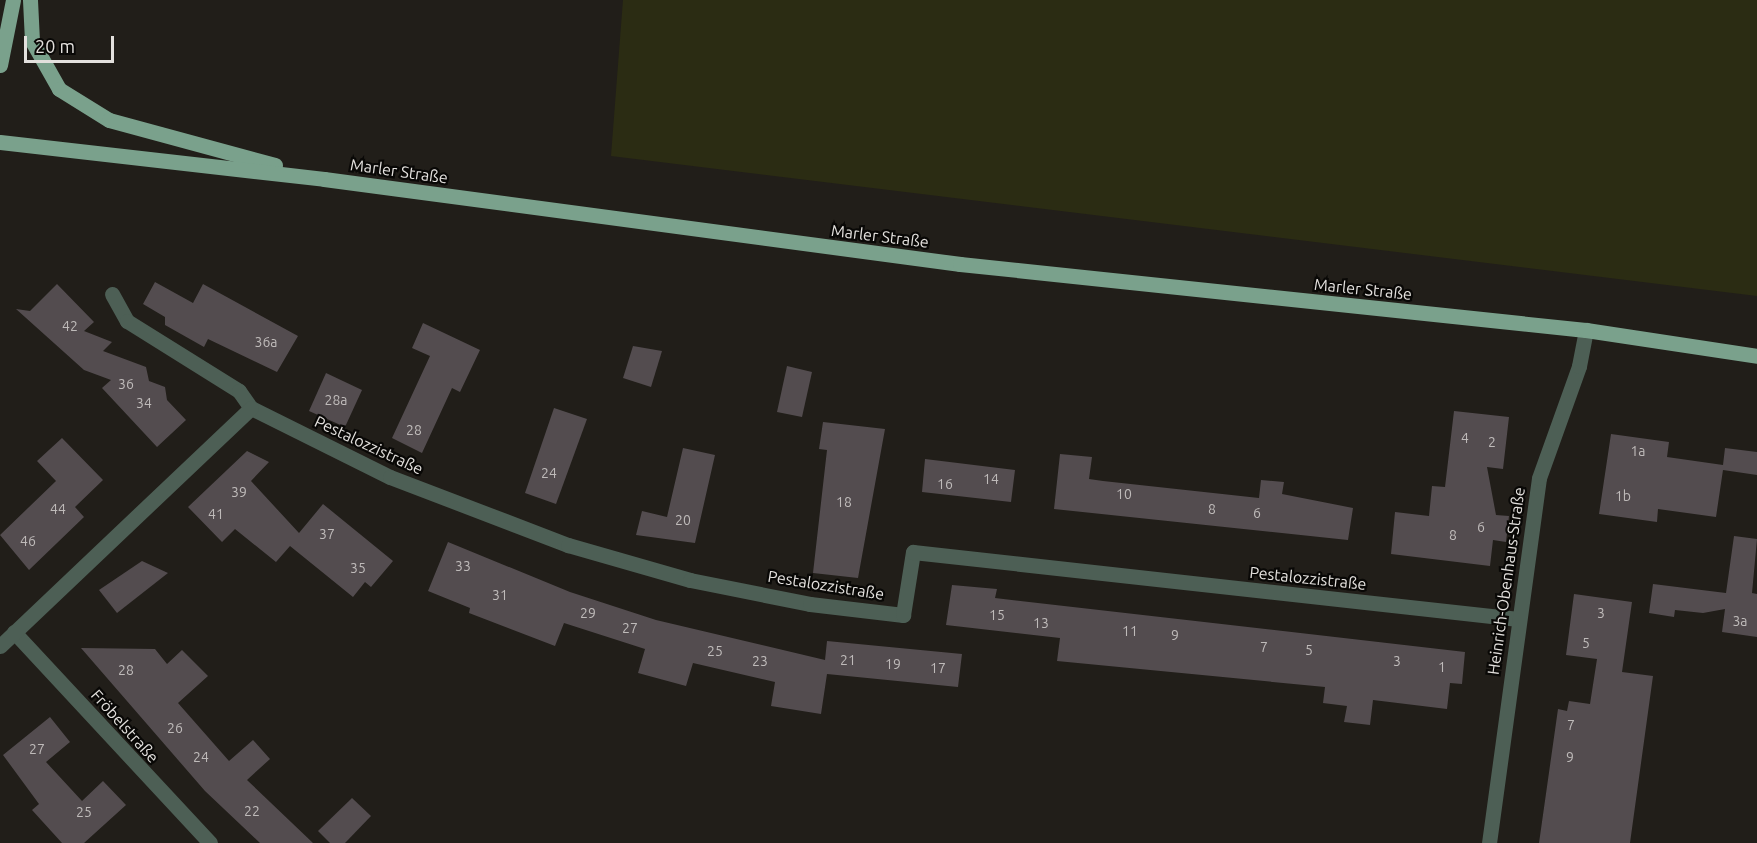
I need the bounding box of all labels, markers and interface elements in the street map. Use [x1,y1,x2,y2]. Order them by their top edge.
scale bar [27,24,117,62]
text: 20 m [35,36,75,56]
street label: Marler Straße [349,155,449,187]
street label: Marler Straße [830,220,930,252]
street label: Marler Straße [1313,274,1413,304]
house number: 42 [62,318,78,334]
house number: 36a [255,334,277,350]
house number: 36 [118,376,134,392]
house number: 28a [325,392,347,408]
house number: 34 [136,395,152,411]
street label: Pestalozzistraße [312,411,426,479]
house number: 28 [406,422,422,438]
house number: 4 [1461,430,1469,446]
house number: 2 [1488,434,1496,450]
house number: 1a [1630,443,1646,459]
house number: 24 [541,465,557,481]
house number: 14 [983,471,999,487]
house number: 16 [937,476,953,492]
house number: 39 [231,484,247,500]
house number: 10 [1116,486,1132,502]
street label: Heinrich-Obenhaus-Straße [1483,486,1529,676]
house number: 1b [1615,488,1631,504]
house number: 18 [836,494,852,510]
house number: 44 [50,501,66,517]
house number: 8 [1208,501,1216,517]
house number: 6 [1253,505,1261,521]
house number: 41 [208,506,224,522]
house number: 20 [675,512,691,528]
house number: 6 [1477,519,1485,535]
house number: 37 [319,526,335,542]
house number: 8 [1449,527,1457,543]
house number: 46 [20,533,36,549]
house number: 33 [455,558,471,574]
house number: 35 [350,560,366,576]
street label: Pestalozzistraße [1249,562,1367,594]
street label: Pestalozzistraße [766,566,886,604]
house number: 31 [492,587,508,603]
house number: 29 [580,605,596,621]
house number: 3 [1597,605,1605,621]
house number: 15 [989,607,1005,623]
house number: 3a [1732,613,1748,629]
house number: 13 [1033,615,1049,631]
house number: 27 [622,620,638,636]
house number: 11 [1122,623,1138,639]
house number: 9 [1171,627,1179,643]
house number: 5 [1582,635,1590,651]
house number: 7 [1260,639,1268,655]
house number: 5 [1305,642,1313,658]
house number: 25 [707,643,723,659]
house number: 21 [840,652,856,668]
house number: 23 [752,653,768,669]
house number: 3 [1393,653,1401,669]
house number: 19 [885,656,901,672]
house number: 1 [1438,659,1446,675]
house number: 17 [930,660,946,676]
house number: 28 [118,662,134,678]
street label: Fröbelstraße [87,685,163,767]
house number: 7 [1567,717,1575,733]
house number: 26 [167,720,183,736]
house number: 27 [29,741,45,757]
house number: 24 [193,749,209,765]
house number: 9 [1566,749,1574,765]
house number: 22 [244,803,260,819]
house number: 25 [76,804,92,820]

